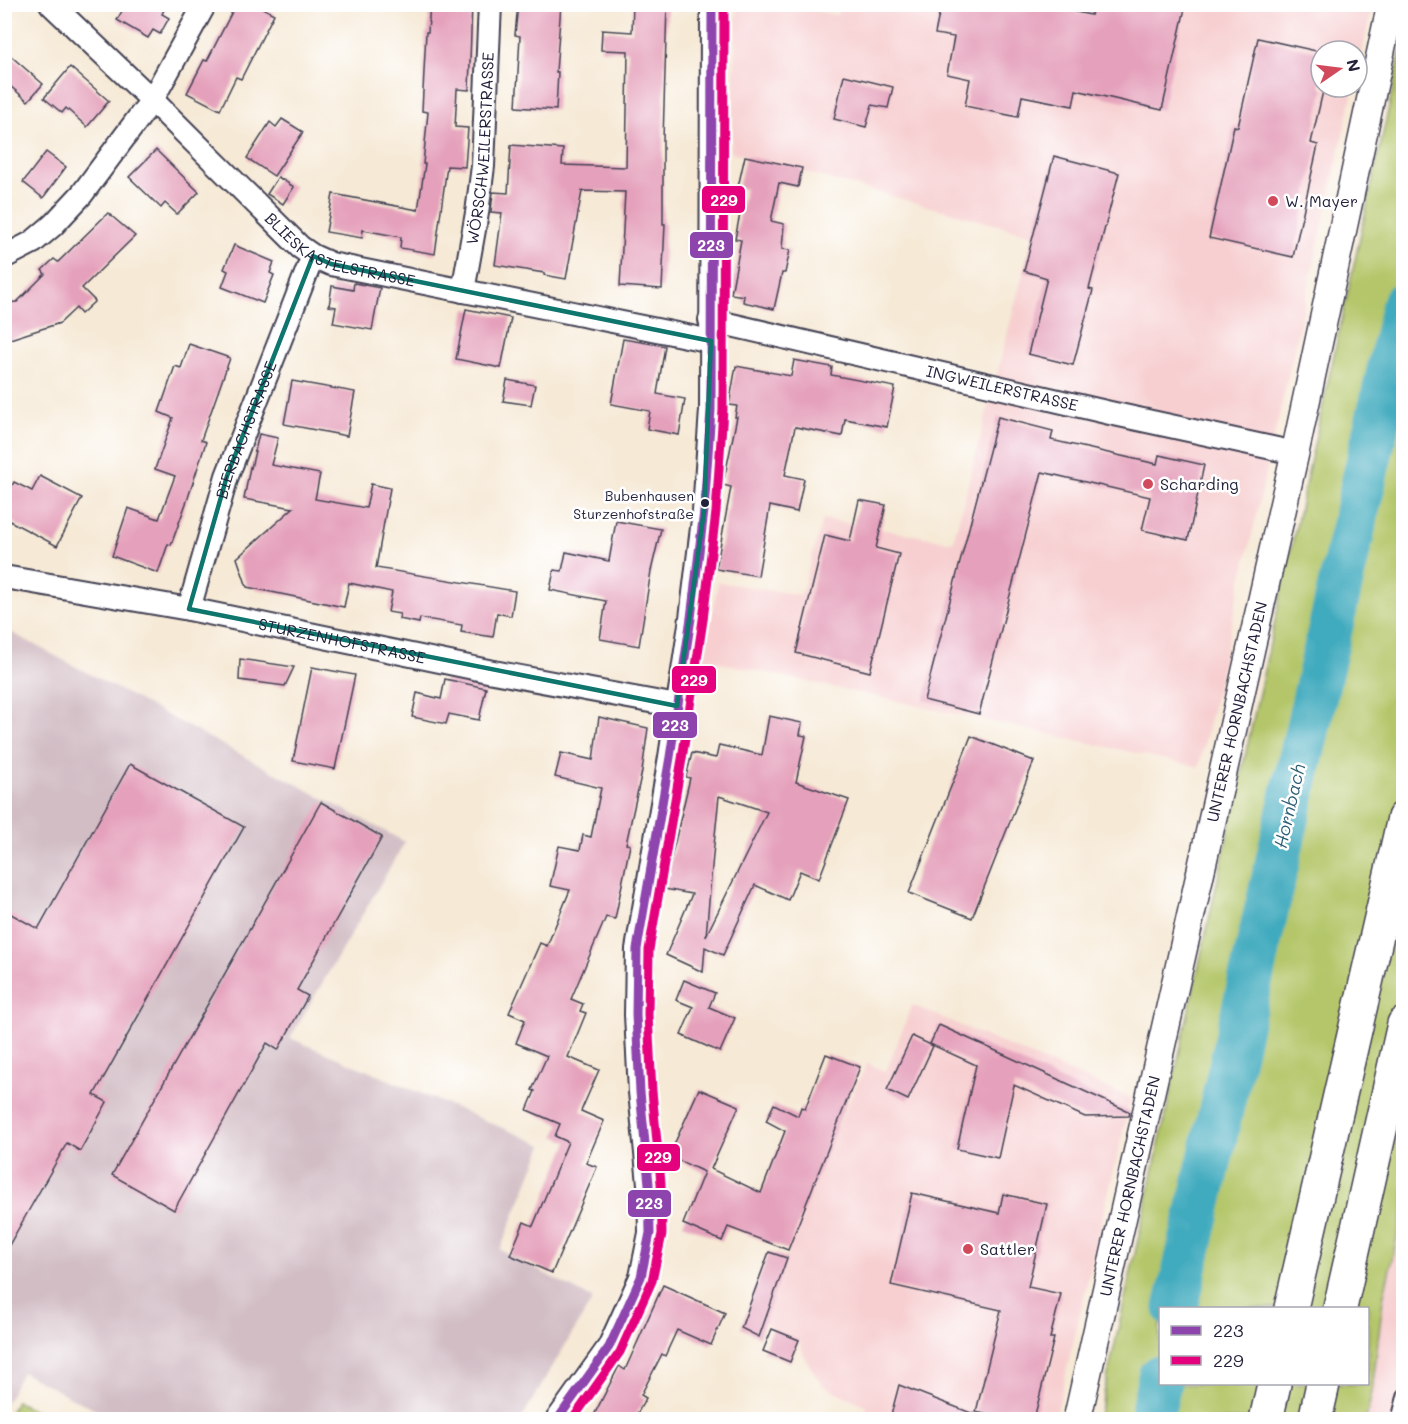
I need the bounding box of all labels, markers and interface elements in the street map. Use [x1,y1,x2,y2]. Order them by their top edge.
north arrow [1309,39,1369,99]
street label: WÖRSCHWEILERSTRASSE [461,52,498,246]
text: N [1342,57,1366,74]
line badge: 229 [701,185,746,214]
text: 229 [710,189,738,210]
place label: W. Mayer [1285,190,1358,211]
marker: W. Mayer [1266,194,1280,208]
street label: BLIESKASTELSTRASSE [261,207,417,291]
line badge: 223 [689,231,734,259]
text: 223 [697,234,725,255]
street label: BIERBACHSTRASSE [210,358,281,501]
street label: INGWEILERSTRASSE [924,360,1080,415]
place label: Scharding [1160,473,1239,494]
marker: Scharding [1141,477,1155,491]
place label: Bubenhausen Sturzenhofstraße [573,486,694,523]
marker: Bubenhausen Sturzenhofstraße [699,497,711,509]
street label: UNTERER HORNBACHSTADEN [1201,599,1271,824]
street label: STURZENHOFSTRASSE [257,613,428,668]
line badge: 229 [671,665,717,694]
text: 229 [680,669,708,690]
line badge: 223 [652,711,698,739]
text: 223 [661,714,689,735]
water label: Hornbach [1268,761,1310,850]
street label: UNTERER HORNBACHSTADEN [1094,1073,1164,1298]
line badge: 229 [636,1143,681,1172]
text: 229 [644,1146,672,1167]
line badge: 223 [627,1189,672,1218]
text: 223 [635,1192,663,1213]
place label: Sattler [980,1238,1035,1259]
marker: Sattler [961,1242,975,1256]
legend [1159,1307,1369,1385]
text: 223 [1213,1318,1244,1342]
text: 229 [1213,1348,1244,1372]

